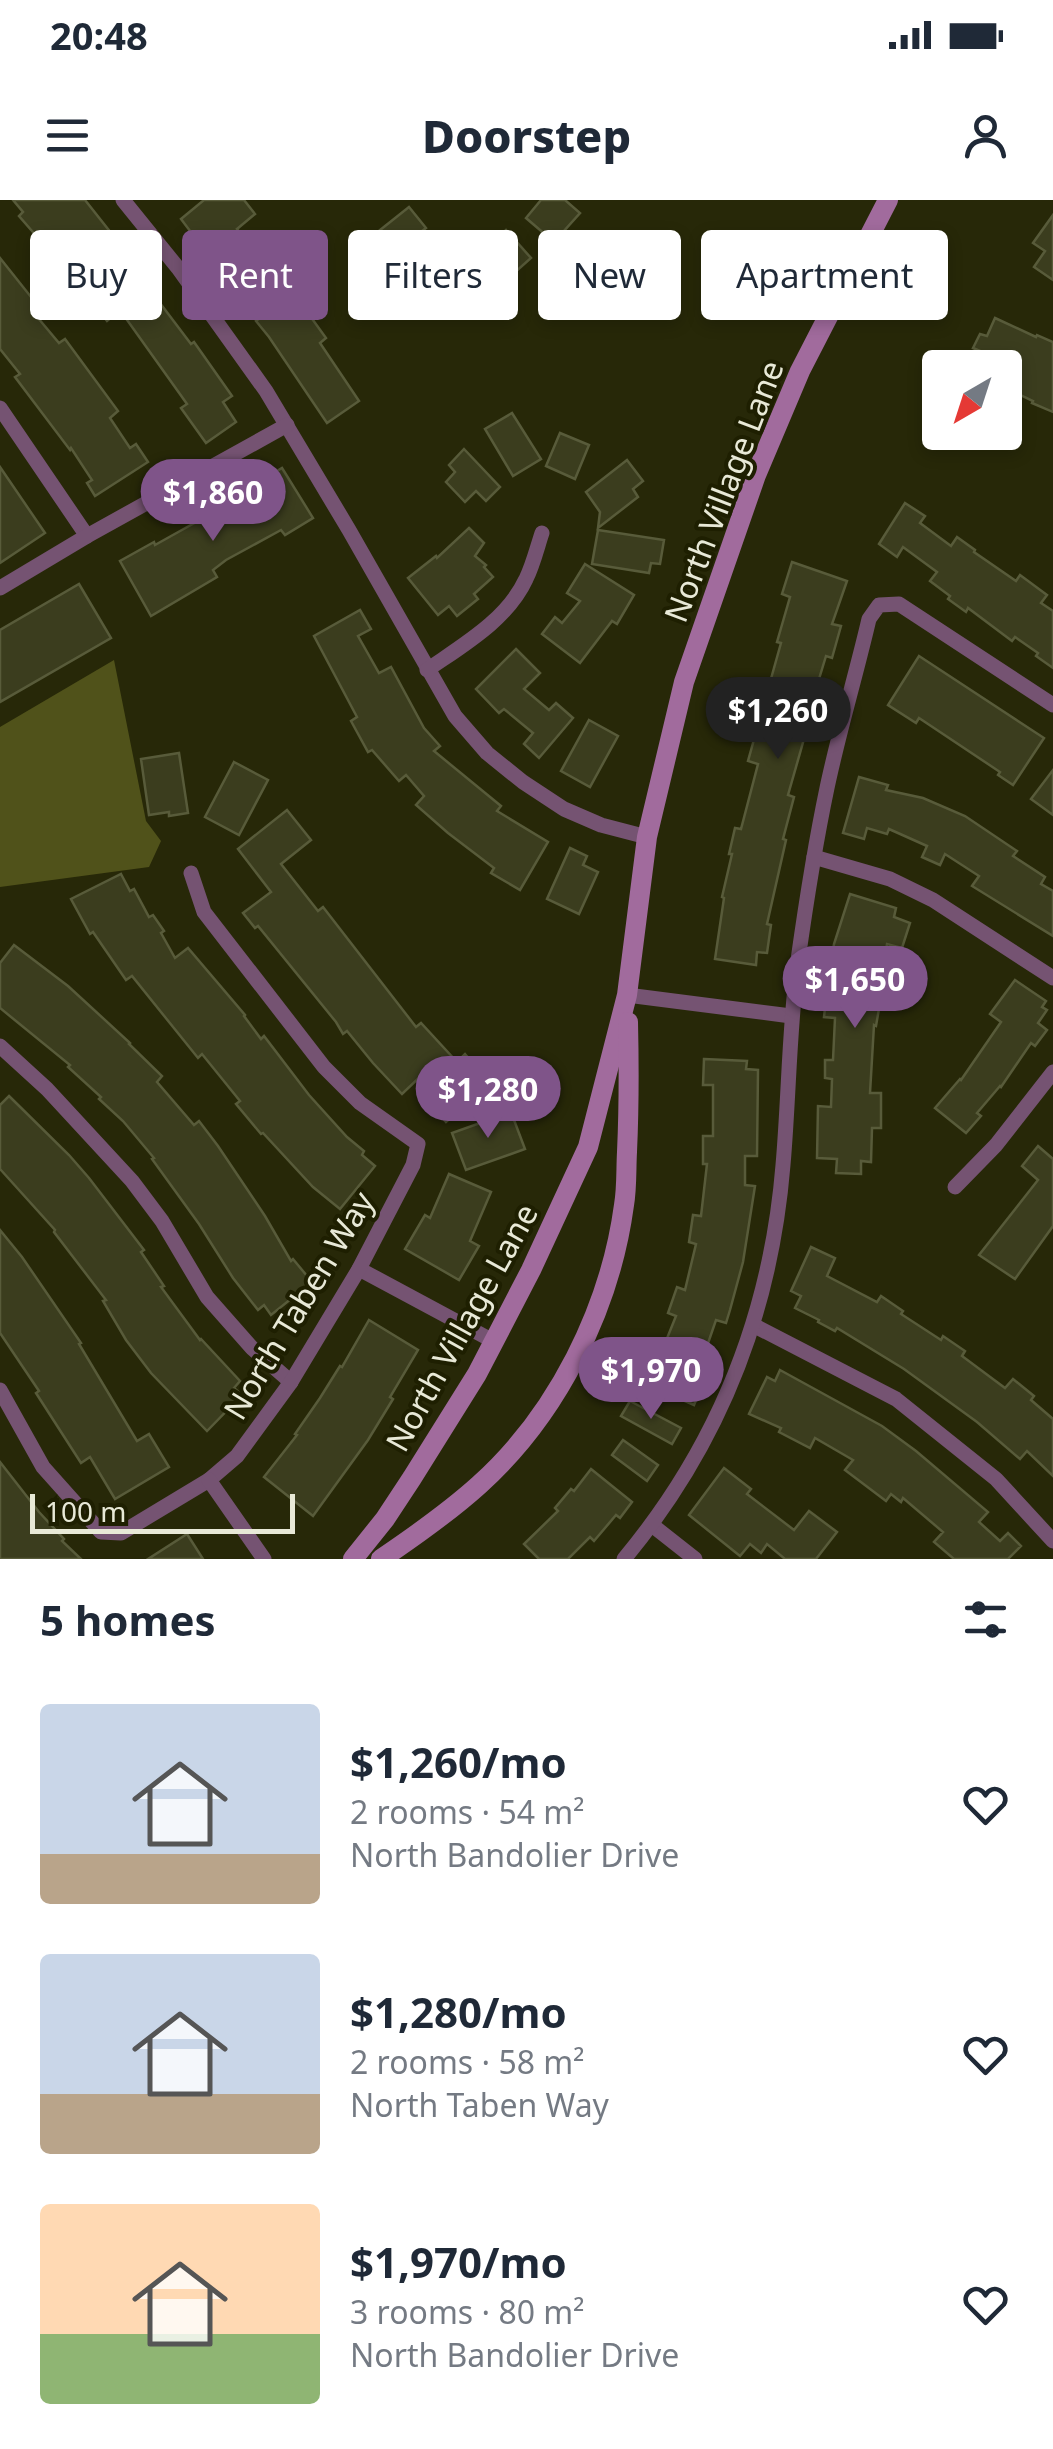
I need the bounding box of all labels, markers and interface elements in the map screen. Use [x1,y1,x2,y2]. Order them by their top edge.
text: 20:48 [50,9,148,61]
text: Doorstep [422,105,631,166]
icon: menu [40,108,95,163]
icon: person [958,108,1013,163]
chip: Buy [30,230,162,320]
chip: Rent [182,230,328,320]
chip: Filters [348,230,518,320]
chip: New [538,230,681,320]
chip: Apartment [701,230,948,320]
north arrow [922,350,1022,450]
map controls [922,350,1022,450]
street label: North Village Lane [653,354,793,628]
pin: $1,860 [132,459,294,544]
text: $1,860 [163,470,263,513]
pin: $1,260 [697,677,859,762]
text: $1,260 [728,688,828,731]
pin: $1,650 [774,946,936,1031]
text: $1,650 [805,957,905,1000]
pin: $1,280 [407,1056,569,1141]
text: $1,280 [438,1067,538,1110]
street label: North Taben Way [213,1182,383,1427]
street label: North Village Lane [375,1195,547,1459]
pin: $1,970 [570,1337,732,1422]
text: $1,970 [601,1348,701,1391]
scale bar [30,1489,295,1534]
text: 100 m [45,1492,127,1530]
text: 5 homes [40,1591,216,1648]
icon: filters [958,1592,1013,1647]
text: $1,260/mo [350,1733,567,1790]
icon: home [120,1744,240,1864]
icon: heart [958,1777,1013,1832]
text: 2 rooms · 54 m² [350,1790,584,1833]
text: North Bandolier Drive [350,1833,679,1876]
text: $1,280/mo [350,1983,567,2040]
icon: home [120,1994,240,2114]
icon: heart [958,2027,1013,2082]
text: 2 rooms · 58 m² [350,2040,584,2083]
text: North Taben Way [350,2083,609,2126]
text: $1,970/mo [350,2233,567,2290]
icon: home [120,2244,240,2364]
icon: heart [958,2277,1013,2332]
text: 3 rooms · 80 m² [350,2290,584,2333]
text: North Bandolier Drive [350,2333,679,2376]

